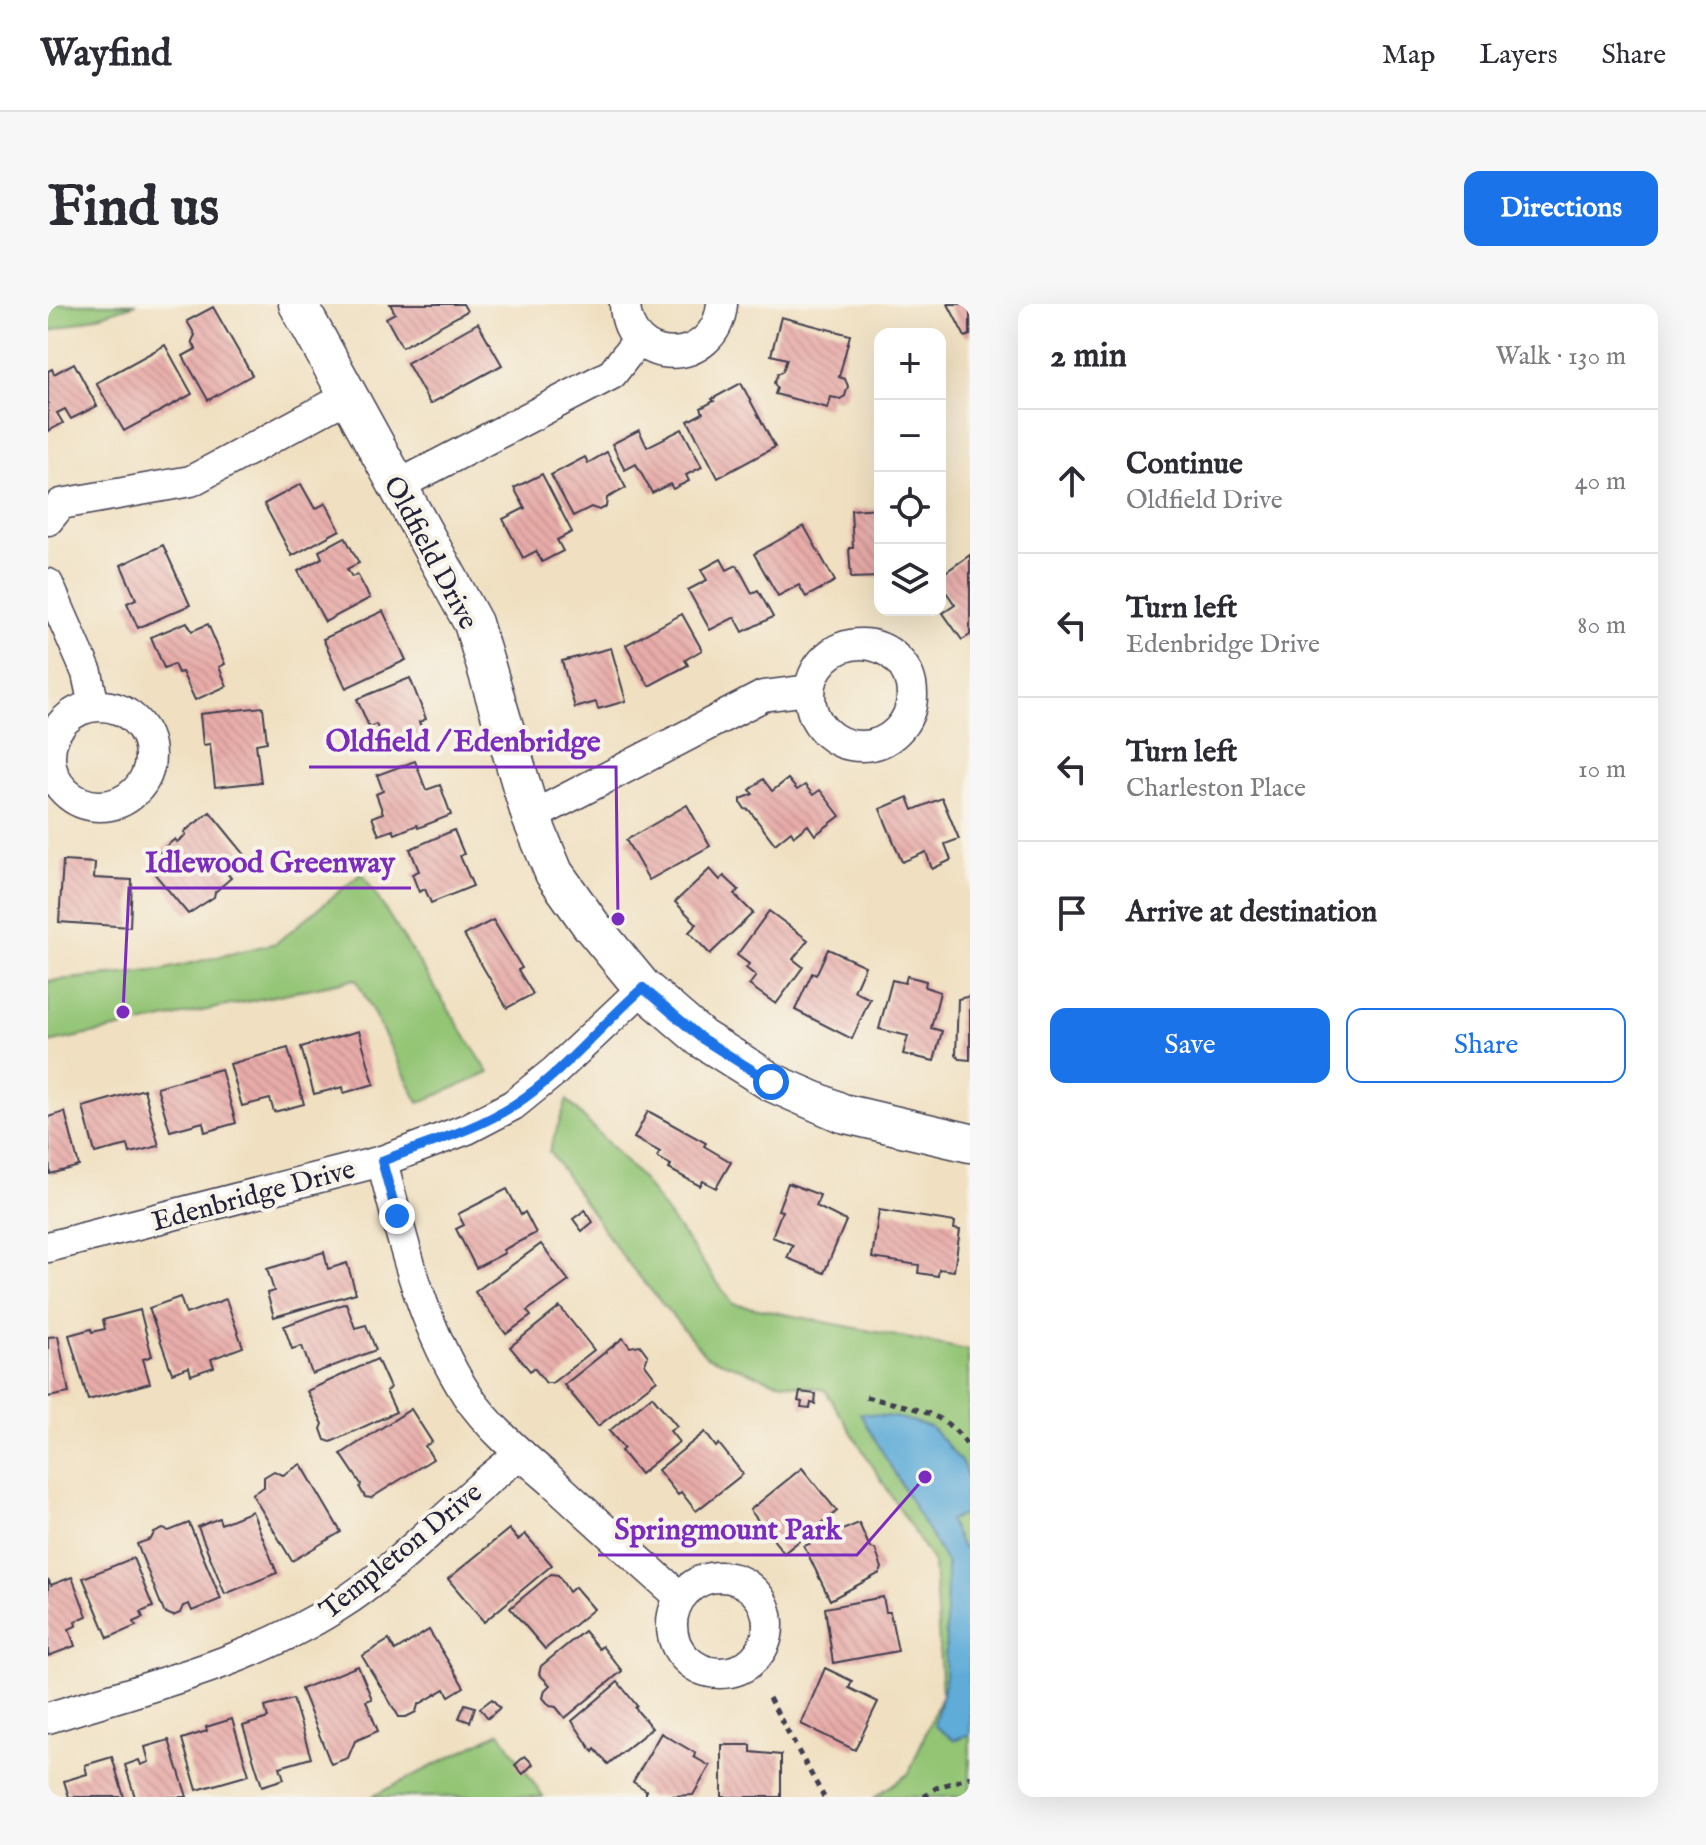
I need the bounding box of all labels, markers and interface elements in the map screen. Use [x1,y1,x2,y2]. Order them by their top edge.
text: Wayfind [40,31,171,79]
text: Map [1382,38,1435,73]
text: Layers [1479,38,1558,73]
text: Share [1602,38,1666,73]
button: Directions [1464,171,1658,246]
text: Find us [48,173,219,244]
map controls [874,328,946,616]
button: + [874,328,946,400]
text: 2 min [1050,335,1127,378]
text: Walk · 130 m [1496,340,1626,373]
button: − [874,400,946,472]
text: Continue [1126,446,1243,484]
icon: ahead [1050,459,1094,503]
text: 40 m [1575,465,1626,498]
street label: Oldfield Drive [375,470,485,636]
button: locate [874,472,946,544]
text: Oldfield Drive [1126,484,1283,517]
button: layers [874,544,946,616]
text: Turn left [1126,590,1237,628]
icon: left [1050,603,1094,647]
text: 80 m [1577,609,1626,642]
text: Edenbridge Drive [1126,628,1320,661]
callout: Oldfield / Edenbridge [309,713,616,767]
text: Oldfield / Edenbridge [326,724,601,762]
text: Turn left [1126,734,1237,772]
icon: left [1050,747,1094,791]
text: 10 m [1578,753,1626,786]
text: Charleston Place [1126,772,1306,805]
callout: Idlewood Greenway [129,834,411,888]
text: Idlewood Greenway [145,845,396,883]
icon: arrive [1050,891,1094,935]
text: Arrive at destination [1126,894,1377,932]
button: Save [1050,1008,1330,1083]
button: Share [1346,1008,1626,1083]
route start [753,1064,789,1100]
street label: Edenbridge Drive [148,1152,359,1240]
route end [379,1198,415,1234]
street label: Templeton Drive [313,1476,490,1628]
callout: Springmount Park [598,1501,857,1555]
text: Springmount Park [614,1512,843,1550]

